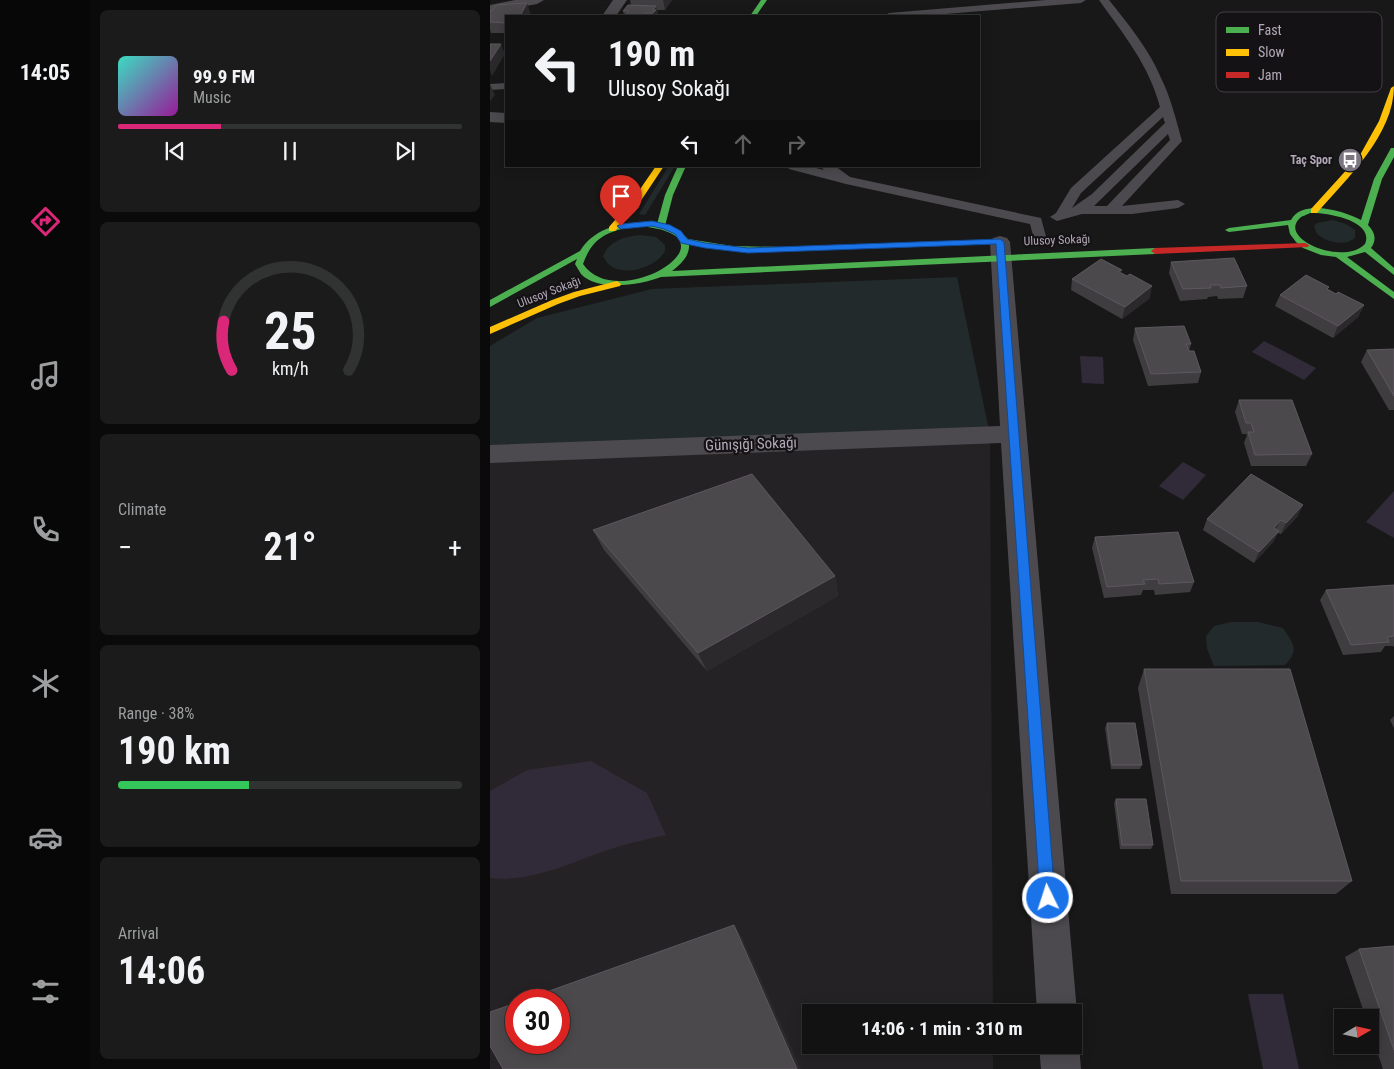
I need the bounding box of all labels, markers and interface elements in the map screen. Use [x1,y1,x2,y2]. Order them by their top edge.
legend [1216,12,1382,92]
text: Fast [1258,22,1282,38]
text: 190 m [608,34,695,75]
icon: left [525,35,590,100]
text: Slow [1258,44,1285,60]
text: 14:05 [20,60,70,85]
text: 99.9 FM [193,65,255,88]
text: Jam [1258,67,1282,83]
text: Ulusoy Sokağı [608,76,730,101]
text: Music [193,88,231,107]
icon: left [676,130,704,158]
icon: ahead [729,130,757,158]
icon: right [782,130,810,158]
icon: previous [161,137,189,165]
icon: pause [276,137,304,165]
icon: next [391,137,419,165]
bus stop icon: Taç Spor [1337,147,1363,173]
place label: Taç Spor [1290,153,1332,167]
pin [600,175,642,226]
icon: arrive [607,182,635,210]
icon: directions [28,204,63,239]
street label: Ulusoy Sokağı [1023,232,1091,248]
street label: Ulusoy Sokağı [515,274,583,310]
text: 25 [264,301,316,362]
icon: music [28,358,63,393]
text: km/h [272,358,308,379]
street label: Günışığı Sokağı [705,433,797,455]
text: Climate [118,500,166,519]
icon: phone [28,512,63,547]
text: 21° [263,525,317,569]
text: − [118,531,132,564]
text: + [448,531,462,564]
icon: climate [28,666,63,701]
text: Range · 38% [118,704,194,723]
text: 190 km [118,729,231,773]
icon: car [28,820,63,855]
position arrow [1021,871,1073,923]
text: Arrival [118,924,159,943]
text: 14:06 [118,949,205,993]
icon: filters [28,974,63,1009]
speed limit sign: 30 [505,989,570,1054]
north arrow [1334,1009,1379,1054]
map controls [1334,1009,1379,1054]
text: 14:06 · 1 min · 310 m [861,1017,1023,1040]

